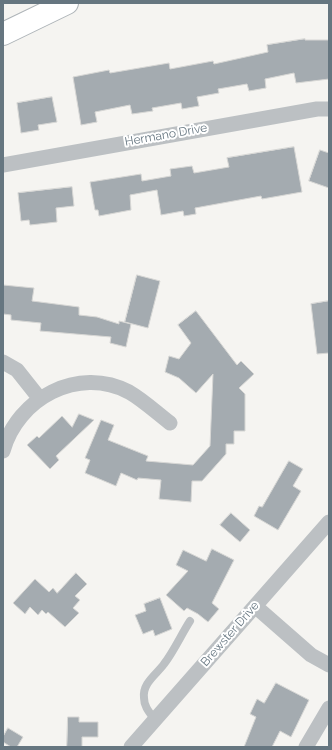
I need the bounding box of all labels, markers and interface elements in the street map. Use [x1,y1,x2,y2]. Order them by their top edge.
street label: Hermano Drive [124,121,208,149]
street label: Brewster Drive [198,599,262,669]

